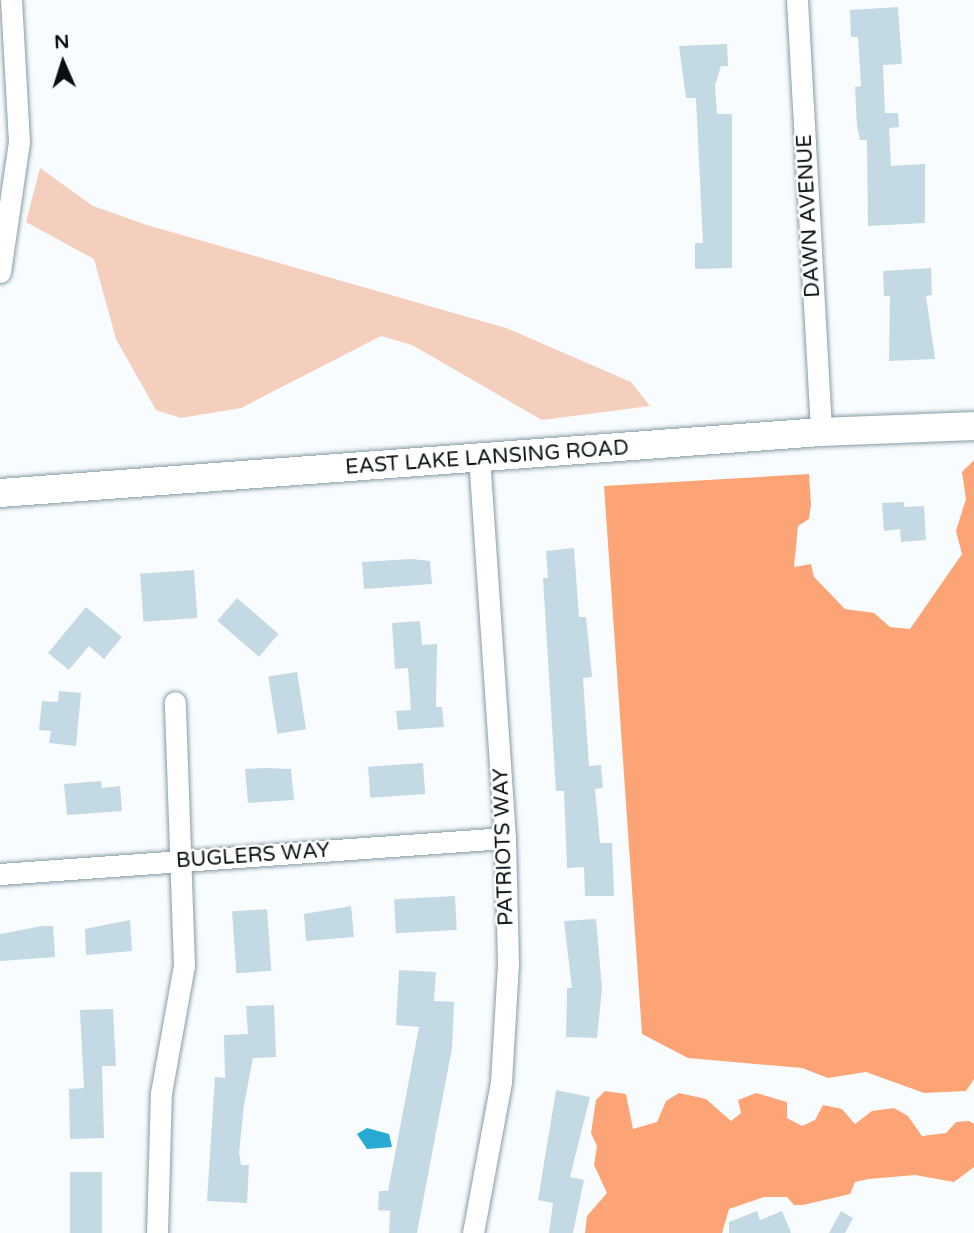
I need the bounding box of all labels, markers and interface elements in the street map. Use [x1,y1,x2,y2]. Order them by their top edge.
north arrow [28,28,98,98]
text: N [54,31,70,53]
street label: DAWN AVENUE [792,134,826,298]
street label: EAST LAKE LANSING ROAD [344,436,630,480]
street label: PATRIOTS WAY [489,768,519,926]
street label: BUGLERS WAY [175,838,331,874]

